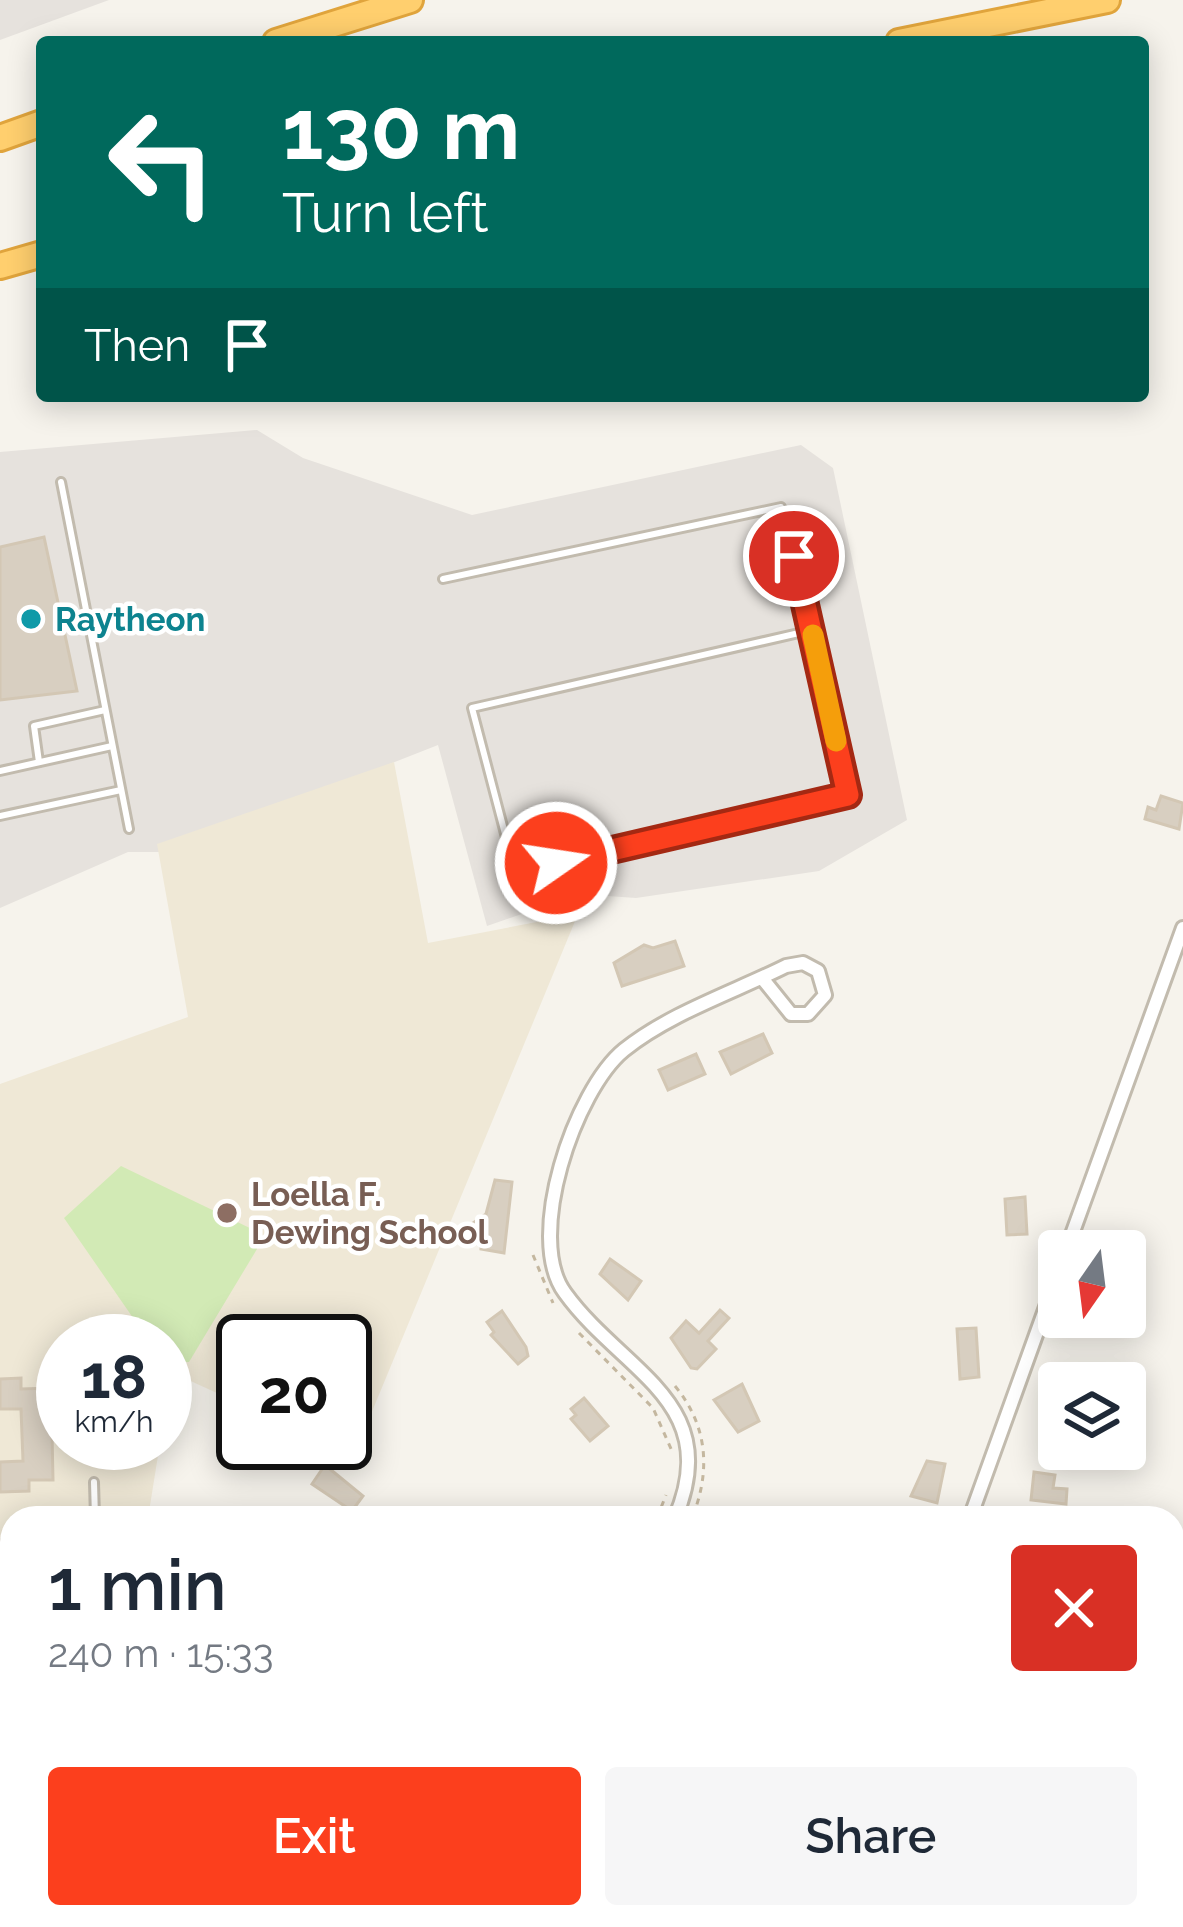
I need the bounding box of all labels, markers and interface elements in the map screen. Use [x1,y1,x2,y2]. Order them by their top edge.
text: 130 m [282,80,520,179]
icon: left [84,84,240,240]
text: Turn left [282,181,489,245]
icon: arrive [214,312,280,378]
text: Then [84,319,190,372]
pin [743,505,845,607]
icon: arrive [761,523,827,589]
place label: Raytheon [55,600,205,639]
marker: Raytheon [18,606,44,632]
position arrow [493,800,619,926]
place label: Loella F. Dewing School [251,1175,489,1252]
marker: Loella F. Dewing School [214,1200,240,1226]
north arrow [1038,1230,1146,1338]
map controls [1038,1230,1146,1470]
speed limit sign: 20 [216,1314,372,1470]
text: 18 [81,1342,147,1412]
button: layers [1038,1362,1146,1470]
text: km/h [74,1404,154,1439]
text: 1 min [48,1542,227,1627]
button: close [1011,1545,1137,1671]
text: 240 m · 15:33 [48,1630,273,1676]
button: Exit [48,1767,581,1905]
button: Share [605,1767,1137,1905]

